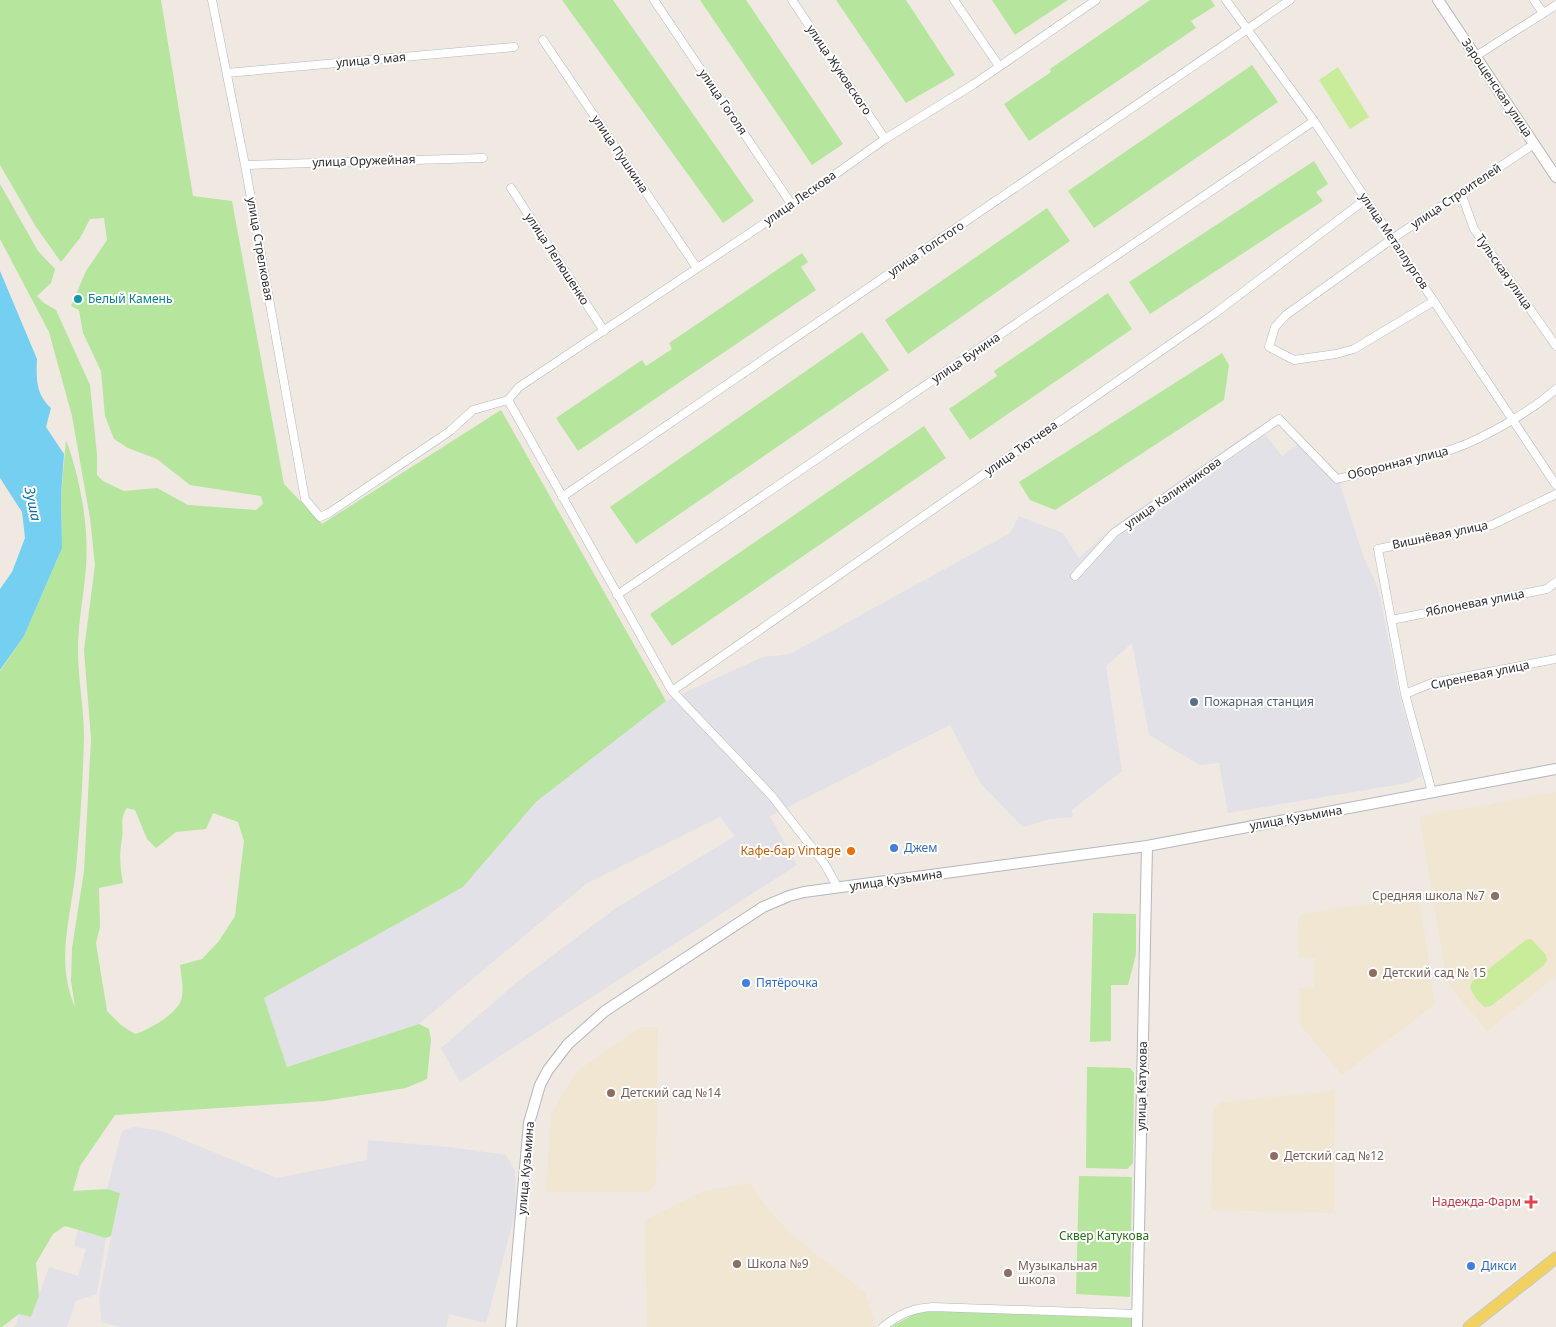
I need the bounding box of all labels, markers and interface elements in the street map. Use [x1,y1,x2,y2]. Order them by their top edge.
street label: улица Жуковского [803,21,876,118]
street label: Зарощенская улица [1458,35,1537,140]
street label: улица 9 мая [335,48,407,71]
street label: улица Гоголя [695,65,752,138]
street label: улица Пушкина [588,111,653,196]
street label: улица Оружейная [312,150,416,171]
street label: улица Строителей [1407,159,1504,232]
street label: улица Лескова [760,166,839,229]
street label: улица Металлургов [1356,189,1433,293]
street label: улица Стрелковая [243,196,278,302]
street label: улица Лелюшенко [521,209,594,308]
street label: улица Толстого [884,217,967,280]
street label: Тульская улица [1472,231,1537,313]
place label: Белый Камень [88,290,173,307]
marker: Белый Камень [72,293,84,305]
street label: улица Бунина [928,328,1003,387]
street label: улица Тютчева [981,416,1061,479]
street label: Оборонная улица [1346,442,1450,483]
street label: улица Калинникова [1121,453,1225,532]
water label: Зуша [20,484,46,523]
street label: Вишнёвая улица [1390,516,1489,553]
street label: Яблоневая улица [1424,585,1526,620]
street label: Сиреневая улица [1429,656,1531,693]
place label: Пожарная станция [1204,693,1314,710]
marker: Пожарная станция [1188,696,1200,708]
street label: улица Кузьмина [1248,801,1344,834]
place label: Джем [904,839,937,856]
place label: Кафе-бар Vintage [740,842,841,859]
marker: Джем [888,842,900,854]
marker: Кафе-бар Vintage [845,845,857,857]
street label: улица Кузьмина [848,865,944,894]
place label: Средняя школа №7 [1372,887,1485,904]
marker: Средняя школа №7 [1489,890,1501,902]
place label: Детский сад № 15 [1383,964,1486,981]
marker: Детский сад № 15 [1367,967,1379,979]
place label: Пятёрочка [756,974,818,991]
marker: Пятёрочка [740,977,752,989]
street label: улица Катукова [1132,1041,1151,1131]
place label: Детский сад №14 [621,1084,721,1101]
marker: Детский сад №14 [605,1087,617,1099]
street label: улица Кузьмина [513,1121,538,1215]
place label: Детский сад №12 [1284,1147,1384,1164]
marker: Детский сад №12 [1268,1150,1280,1162]
place label: Надежда-Фарм [1432,1193,1521,1210]
marker: Надежда-Фарм [1525,1196,1537,1208]
park label: Сквер Катукова [1059,1227,1149,1244]
place label: Школа №9 [747,1255,809,1272]
place label: Музыкальная школа [1018,1257,1097,1288]
place label: Дикси [1481,1257,1517,1274]
marker: Школа №9 [731,1258,743,1270]
marker: Дикси [1465,1260,1477,1272]
marker: Музыкальная школа [1002,1267,1014,1279]

